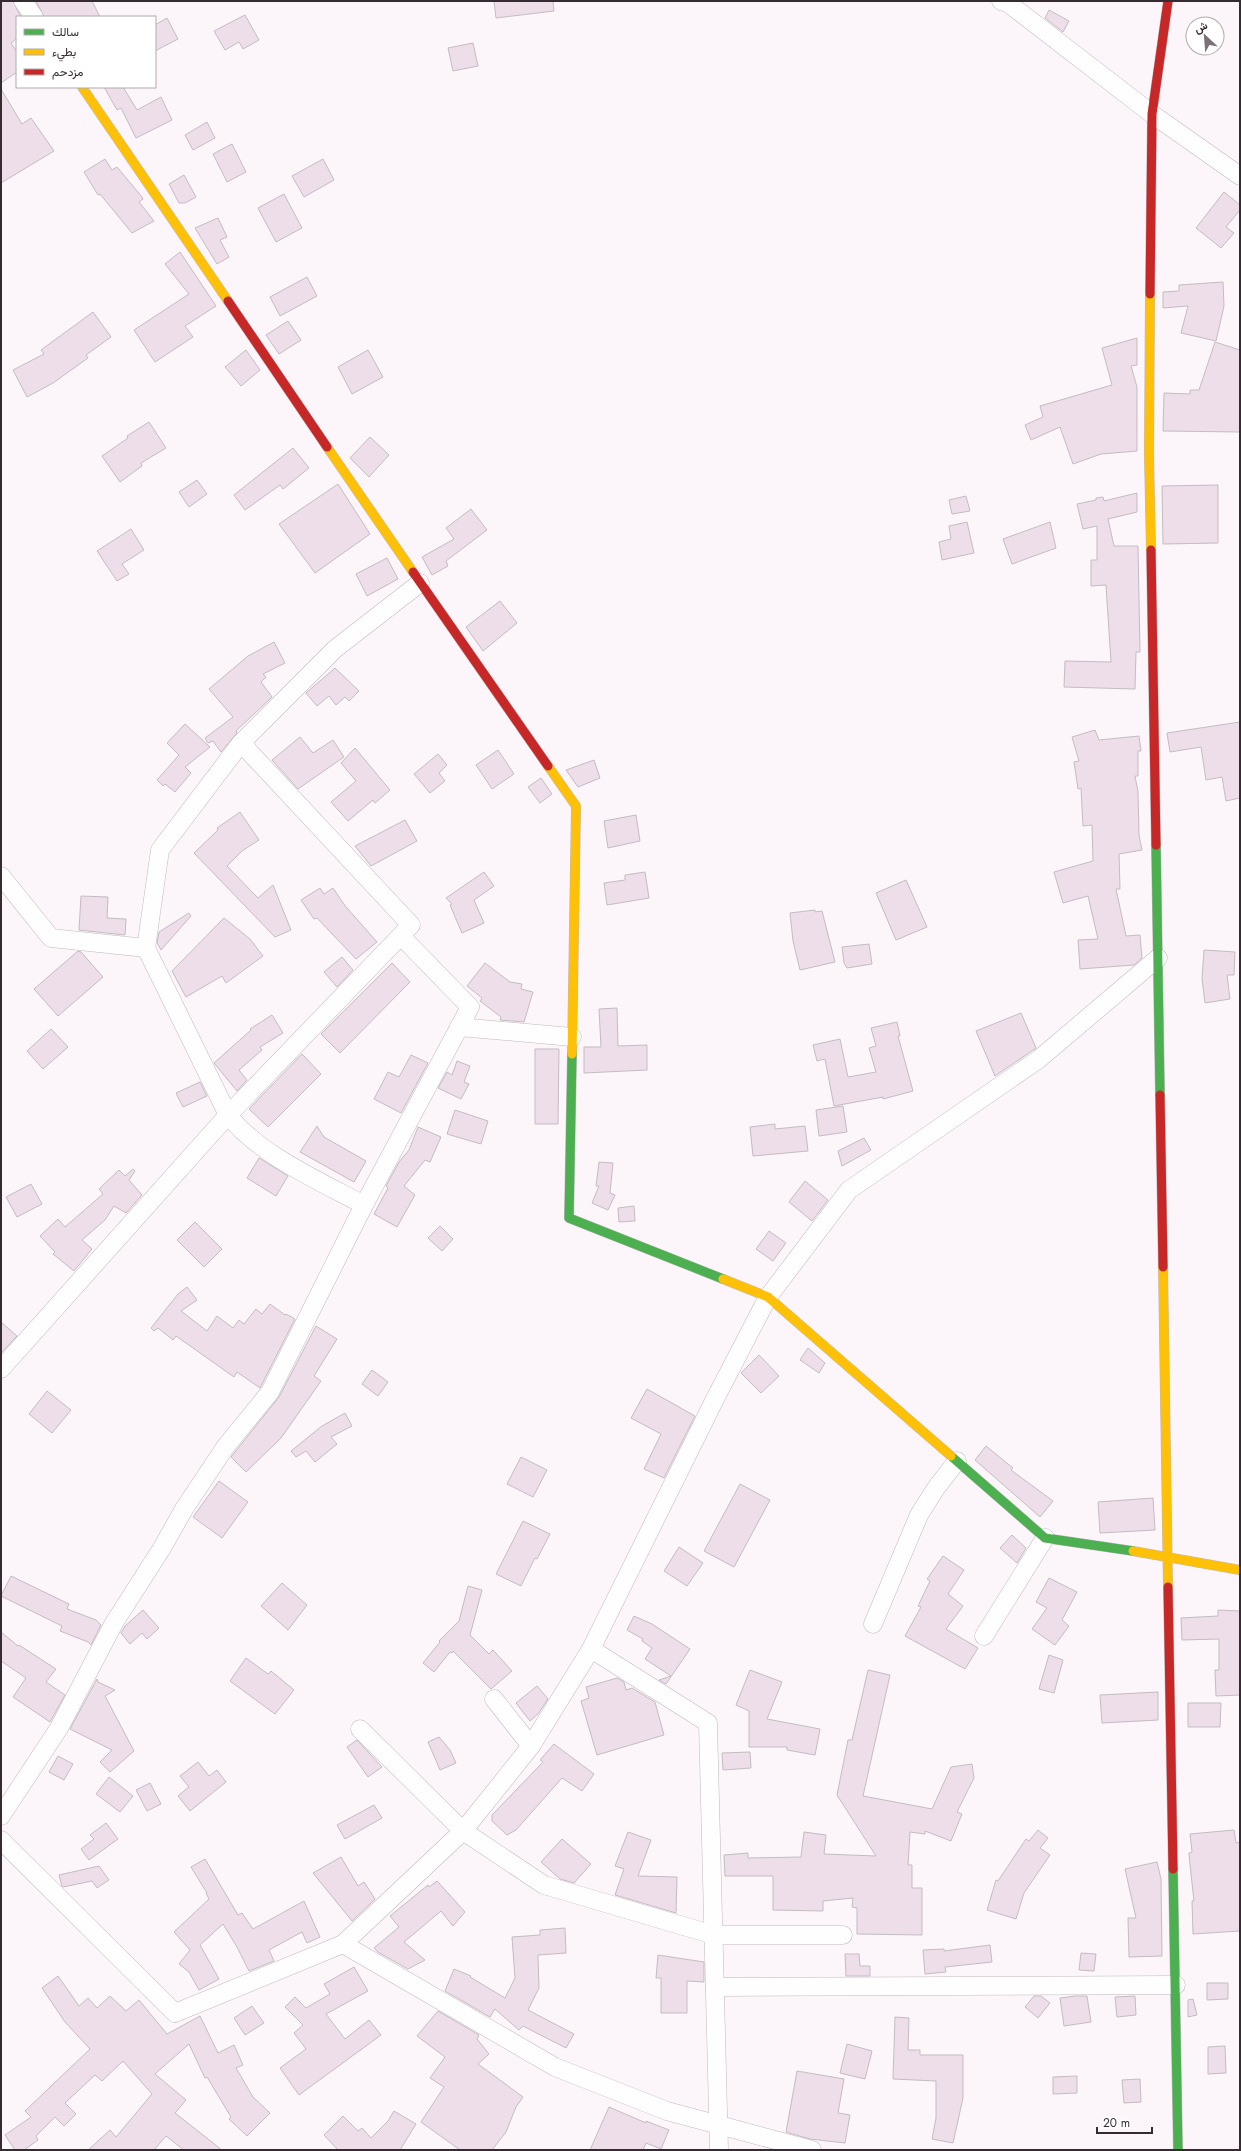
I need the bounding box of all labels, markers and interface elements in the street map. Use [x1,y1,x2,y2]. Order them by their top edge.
legend [16,16,156,88]
north arrow [1185,16,1225,56]
text: ش [1191,17,1210,37]
text: سالك [52,23,79,41]
text: بطيء [52,43,76,62]
text: مزدحم [52,63,83,81]
scale bar [1097,2109,1152,2135]
text: 20 m [1103,2114,1130,2132]

